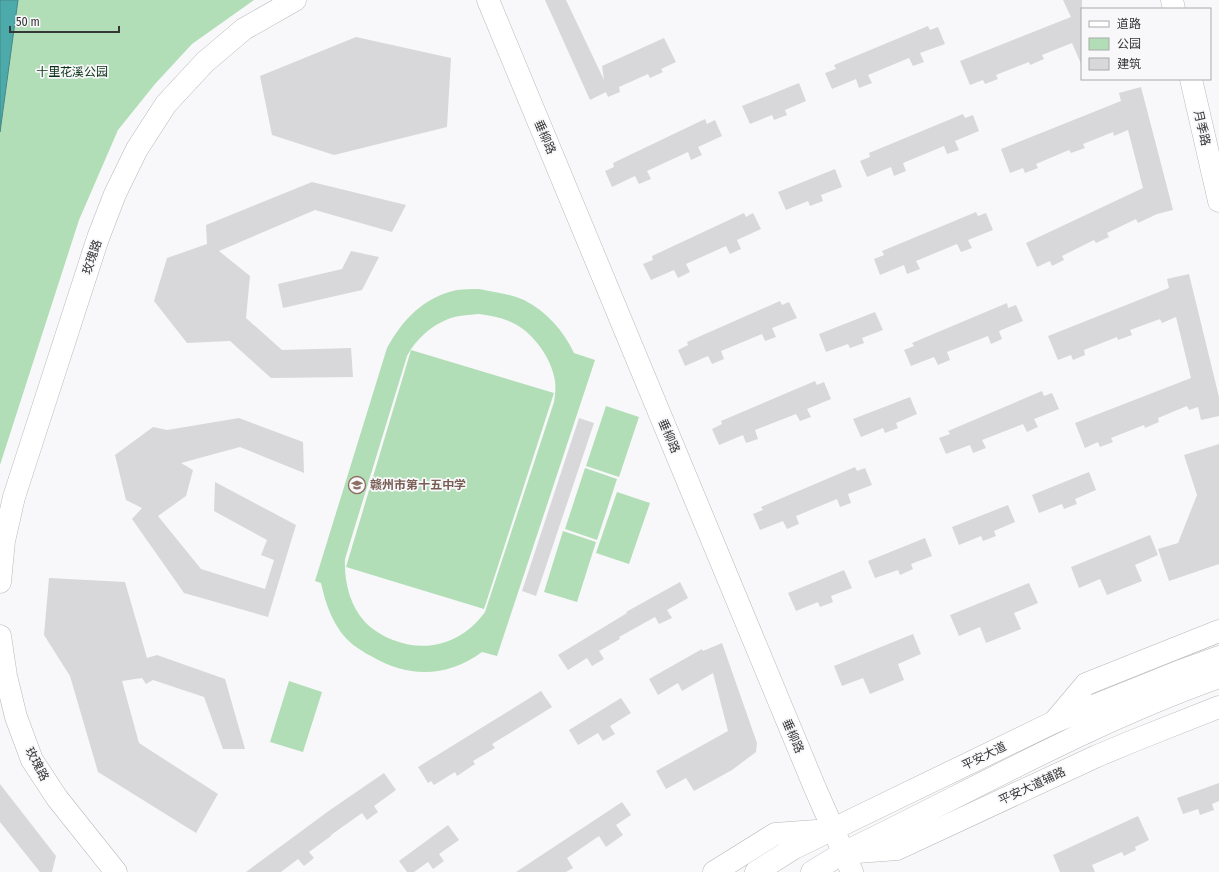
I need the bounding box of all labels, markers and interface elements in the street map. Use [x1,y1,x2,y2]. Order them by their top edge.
scale bar [10,8,119,34]
legend [1081,8,1211,80]
text: 50 m [16,15,40,29]
text: 道路 [1117,17,1141,31]
text: 公园 [1117,37,1141,51]
text: 建筑 [1117,57,1141,71]
park label: 十里花溪公园 [36,65,108,79]
street label: 月季路 [1191,109,1213,147]
street label: 垂柳路 [532,118,558,156]
street label: 玫瑰路 [80,238,104,276]
street label: 垂柳路 [656,417,682,455]
school or university icon: 赣州市第十五中学 [347,475,367,495]
place label: 赣州市第十五中学 [370,478,466,492]
street label: 垂柳路 [780,717,806,755]
street label: 平安大道 [959,739,1009,773]
street label: 玫瑰路 [22,745,52,783]
street label: 平安大道辅路 [996,764,1068,808]

